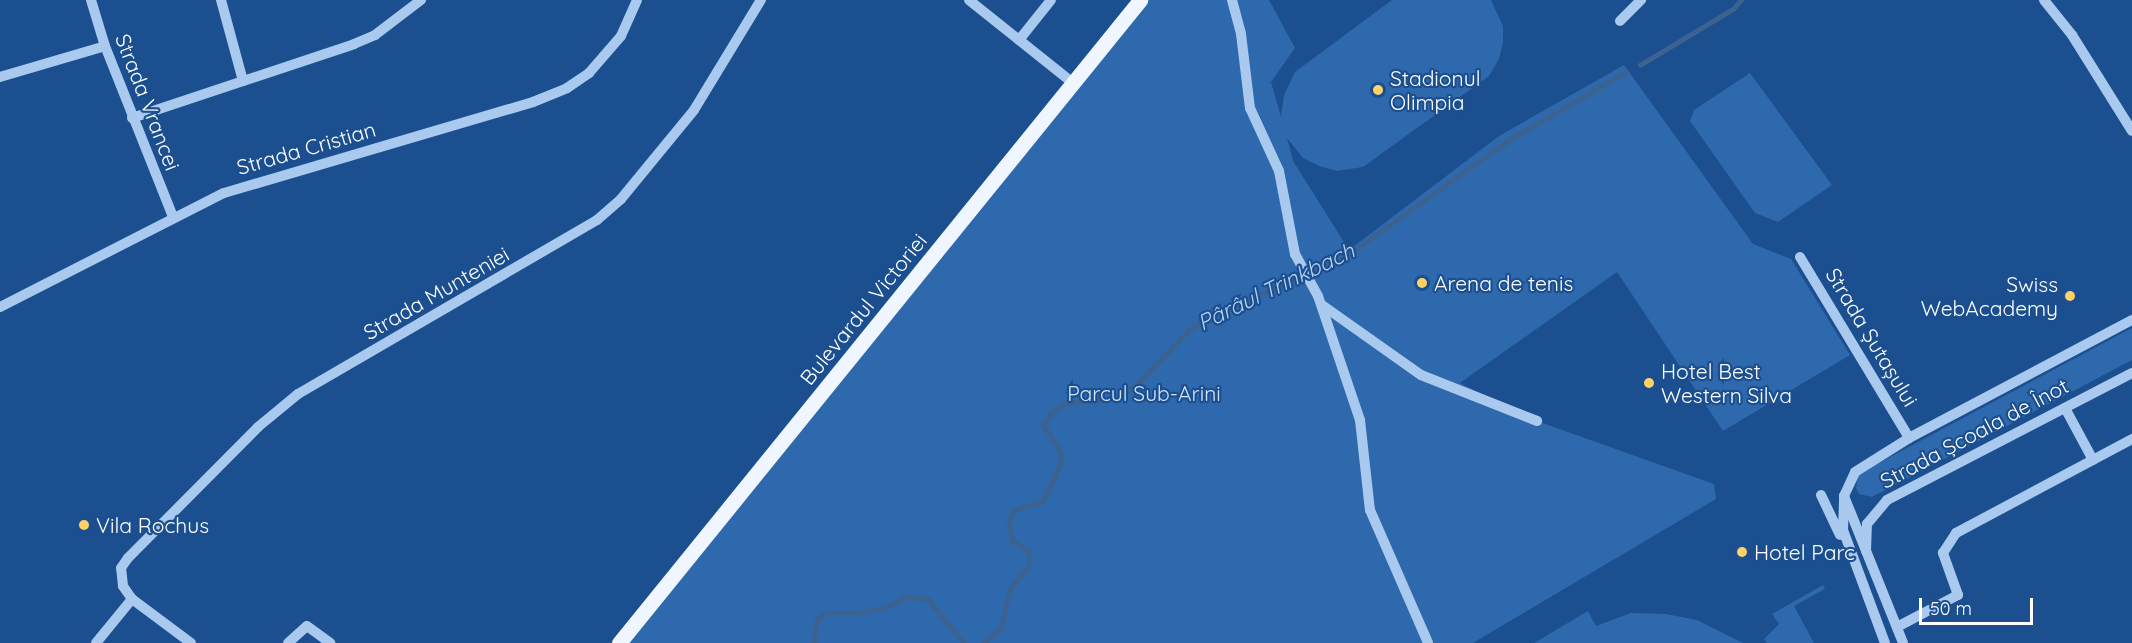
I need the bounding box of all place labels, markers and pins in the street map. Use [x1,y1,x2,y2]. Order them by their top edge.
place label: Stadionul Olimpia [1390,65,1480,115]
marker: Stadionul Olimpia [1371,83,1385,97]
place label: Arena de tenis [1434,270,1573,296]
place label: Swiss WebAcademy [1921,271,2058,321]
marker: Arena de tenis [1415,276,1429,290]
marker: Swiss WebAcademy [2063,289,2077,303]
place label: Hotel Best Western Silva [1661,358,1792,408]
marker: Hotel Best Western Silva [1642,376,1656,390]
place label: Vila Rochus [96,512,209,538]
marker: Vila Rochus [77,518,91,532]
place label: Hotel Parc [1754,539,1855,565]
marker: Hotel Parc [1735,545,1749,559]

